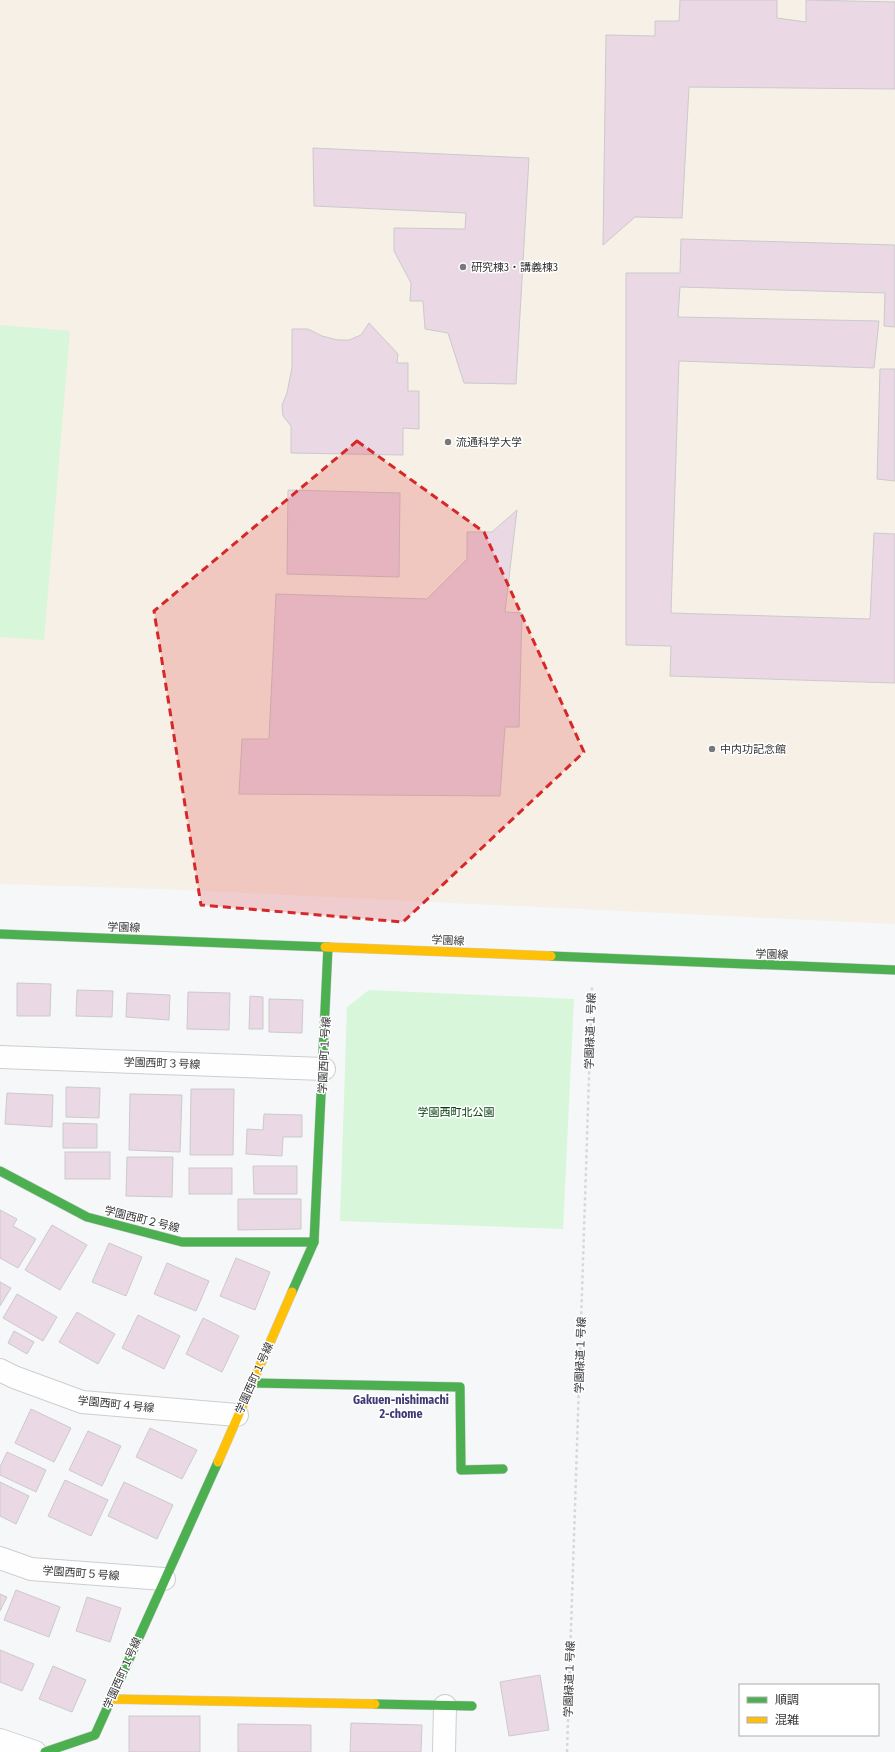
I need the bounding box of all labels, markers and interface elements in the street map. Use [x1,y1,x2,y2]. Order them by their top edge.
place label: 研究棟3・講義棟3 [471,261,558,274]
marker: 研究棟3・講義棟3 [458,262,468,272]
place label: 流通科学大学 [456,436,522,449]
marker: 流通科学大学 [443,437,453,447]
place label: 中内功記念館 [720,743,786,756]
marker: 中内功記念館 [707,744,717,754]
street label: 学園線 [107,920,141,935]
street label: 学園線 [431,933,465,948]
street label: 学園線 [755,947,789,962]
street label: 学園緑道１号線 [583,992,598,1070]
street label: 学園西町１号線 [316,1016,333,1094]
street label: 学園西町３号線 [123,1056,201,1071]
park label: 学園西町北公園 [418,1106,495,1119]
street label: 学園西町２号線 [103,1204,181,1235]
street label: 学園緑道１号線 [573,1316,588,1394]
street label: 学園西町１号線 [233,1340,276,1416]
district label: Gakuen-nishimachi 2-chome [353,1393,449,1421]
street label: 学園西町４号線 [77,1394,155,1415]
street label: 学園西町５号線 [42,1564,120,1583]
street label: 学園西町１号線 [101,1635,144,1711]
street label: 学園緑道１号線 [562,1640,577,1718]
legend [739,1684,879,1736]
text: 順調 [775,1693,799,1707]
text: 混雑 [775,1713,799,1727]

